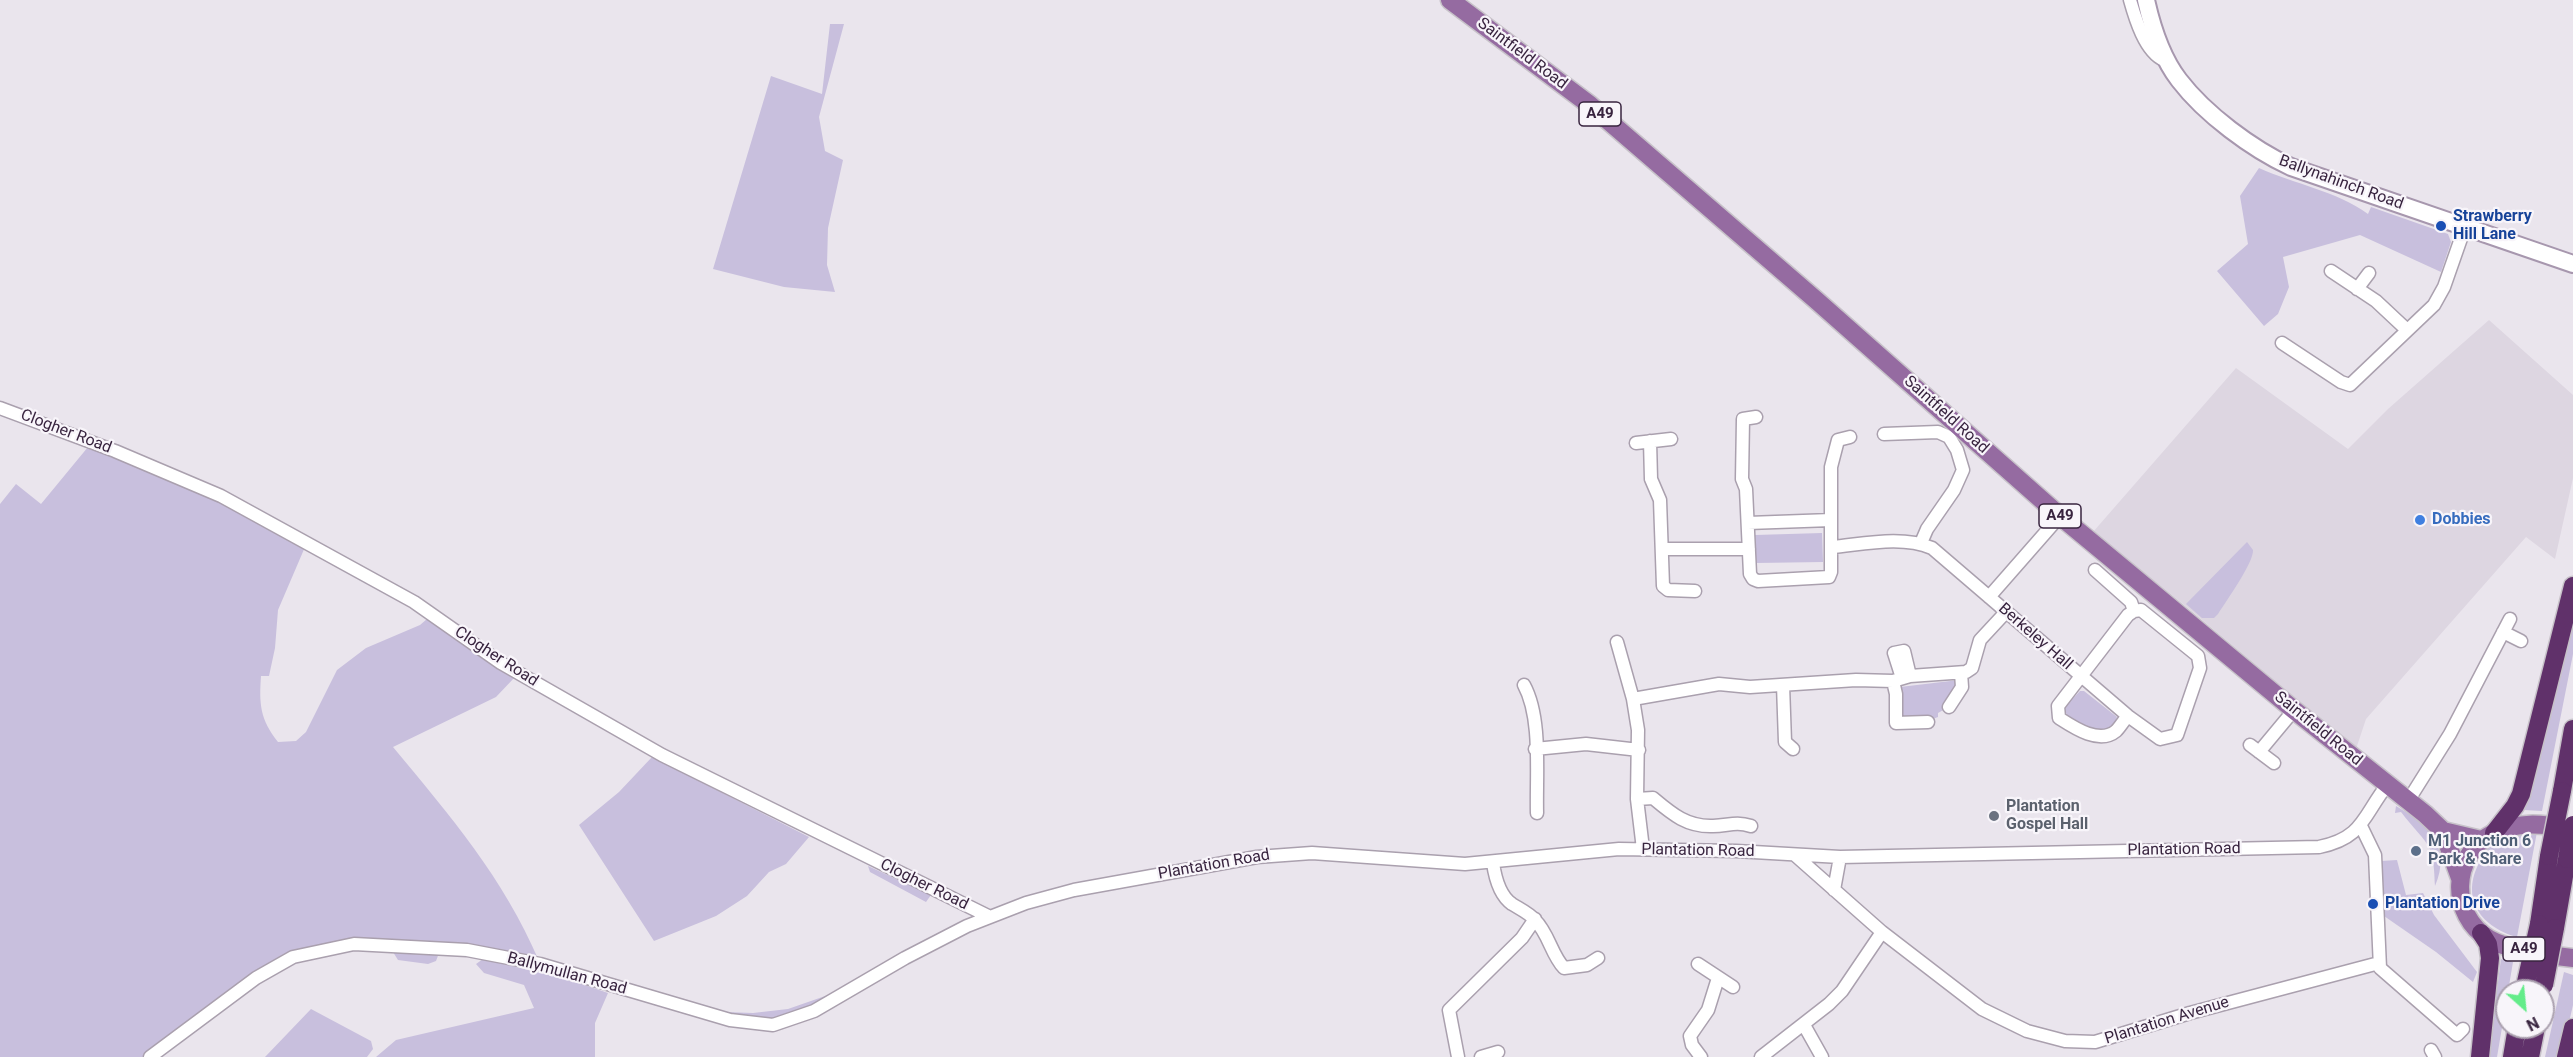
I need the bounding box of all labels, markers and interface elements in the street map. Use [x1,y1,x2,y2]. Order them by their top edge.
street label: Saintfield Road [1473,14,1571,94]
road number: A49 [1579,102,1621,126]
street label: Ballynahinch Road [2276,152,2406,214]
place label: Strawberry Hill Lane [2453,207,2532,245]
marker: Strawberry Hill Lane [2434,219,2448,233]
street label: Saintfield Road [1900,372,1992,458]
street label: Clogher Road [18,406,114,458]
road number: A49 [2039,504,2081,528]
place label: Dobbies [2432,510,2491,530]
marker: Dobbies [2413,513,2427,527]
street label: Berkeley Hall [1994,600,2076,674]
street label: Clogher Road [451,623,541,691]
street label: Saintfield Road [2270,688,2366,770]
place label: Plantation Gospel Hall [2006,797,2088,835]
marker: Plantation Gospel Hall [1987,809,2001,823]
place label: M1 Junction 6 Park & Share [2428,832,2531,870]
street label: Plantation Road [2127,839,2241,861]
street label: Plantation Road [1641,840,1755,862]
marker: M1 Junction 6 Park & Share [2409,844,2423,858]
street label: Plantation Road [1157,846,1271,884]
street label: Clogher Road [877,855,971,915]
place label: Plantation Drive [2385,894,2500,914]
marker: Plantation Drive [2366,897,2380,911]
road number: A49 [2503,937,2545,961]
street label: Ballymullan Road [505,949,629,999]
north arrow [2495,979,2555,1039]
street label: Plantation Avenue [2103,993,2231,1049]
text: N [2523,1013,2542,1035]

